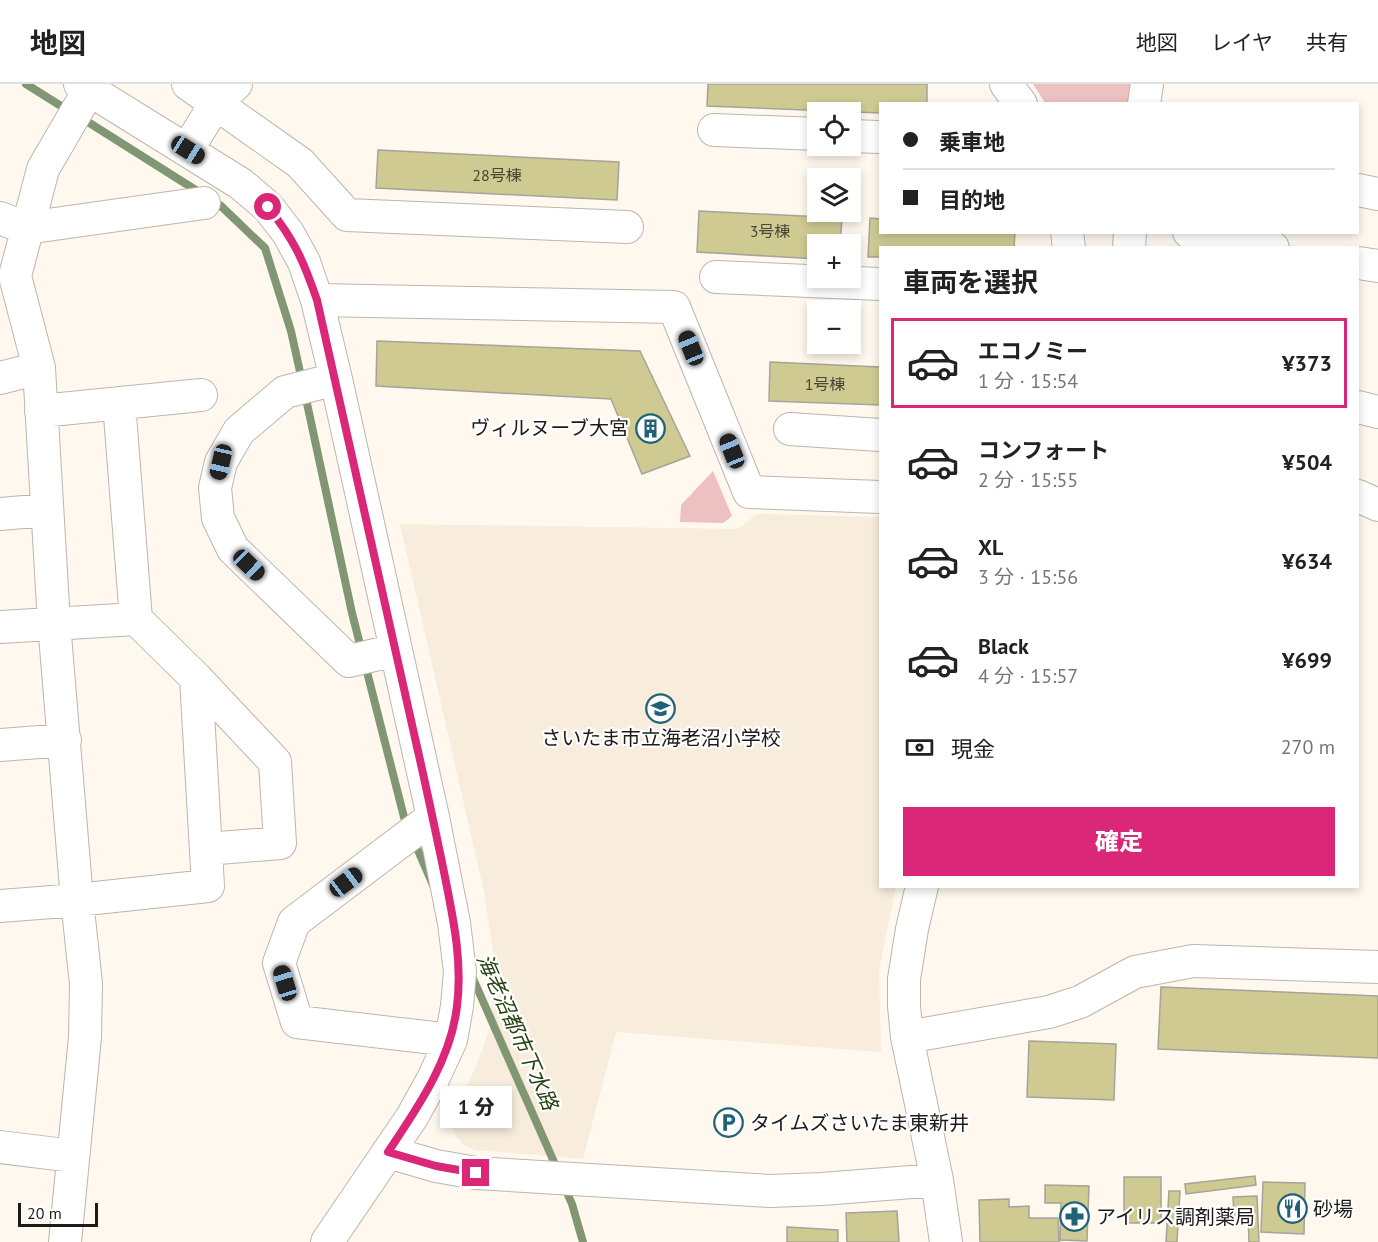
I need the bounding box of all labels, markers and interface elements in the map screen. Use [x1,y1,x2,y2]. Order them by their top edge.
text: 地図 [30,24,86,61]
text: 地図 [1136,29,1178,56]
text: レイヤ [1211,29,1273,56]
text: 共有 [1306,29,1348,56]
map controls [807,102,861,354]
button: locate [807,102,861,156]
text: 乗車地 [939,128,1005,156]
car [168,133,208,167]
house number: 28号棟 [472,165,522,185]
button: layers [807,168,861,222]
text: 目的地 [939,186,1005,214]
route start [254,193,281,220]
house number: 3号棟 [750,221,790,241]
button: + [807,234,861,288]
text: 車両を選択 [903,265,1038,299]
button: − [807,300,861,354]
car [676,328,706,368]
icon: car [906,336,960,390]
text: エコノミー [978,337,1088,365]
text: ¥373 [1282,349,1332,377]
text: 1 分 · 15:54 [978,368,1078,394]
house number: 1号棟 [805,374,845,394]
building icon: ヴィルヌーブ大宮 [634,412,666,444]
place label: ヴィルヌーブ大宮 [470,415,629,441]
car [717,431,747,471]
icon: car [906,435,960,489]
text: コンフォート [978,436,1109,464]
car [208,442,234,482]
text: ¥504 [1282,448,1332,476]
text: 2 分 · 15:55 [978,467,1078,493]
text: XL [978,533,1003,561]
icon: car [906,534,960,588]
car [230,546,268,584]
text: ¥634 [1282,547,1332,575]
text: 3 分 · 15:56 [978,564,1078,590]
text: Black [978,632,1029,660]
icon: car [906,633,960,687]
text: ¥699 [1282,646,1332,674]
text: 4 分 · 15:57 [978,663,1078,689]
school or university icon: さいたま市立海老沼小学校 [645,692,677,724]
place label: さいたま市立海老沼小学校 [541,725,781,751]
icon: cash [903,731,936,764]
text: 270 m [1281,734,1335,760]
text: 現金 [951,735,995,763]
button: 確定 [903,807,1335,876]
car [326,864,366,900]
water label: 海老沼都市下水路 [471,950,565,1116]
car [271,963,299,1003]
callout: 1 分 [440,1086,512,1128]
text: 1 分 [458,1094,494,1120]
parking icon: タイムズさいたま東新井 [713,1107,745,1139]
place label: タイムズさいたま東新井 [750,1110,969,1136]
route end [462,1159,489,1186]
restaurant icon: 砂場 [1276,1193,1308,1225]
place label: 砂場 [1313,1196,1353,1222]
scale bar [18,1200,98,1228]
pharmacy icon: アイリス調剤薬局 [1059,1201,1091,1233]
text: 20 m [27,1203,62,1223]
place label: アイリス調剤薬局 [1096,1204,1255,1230]

